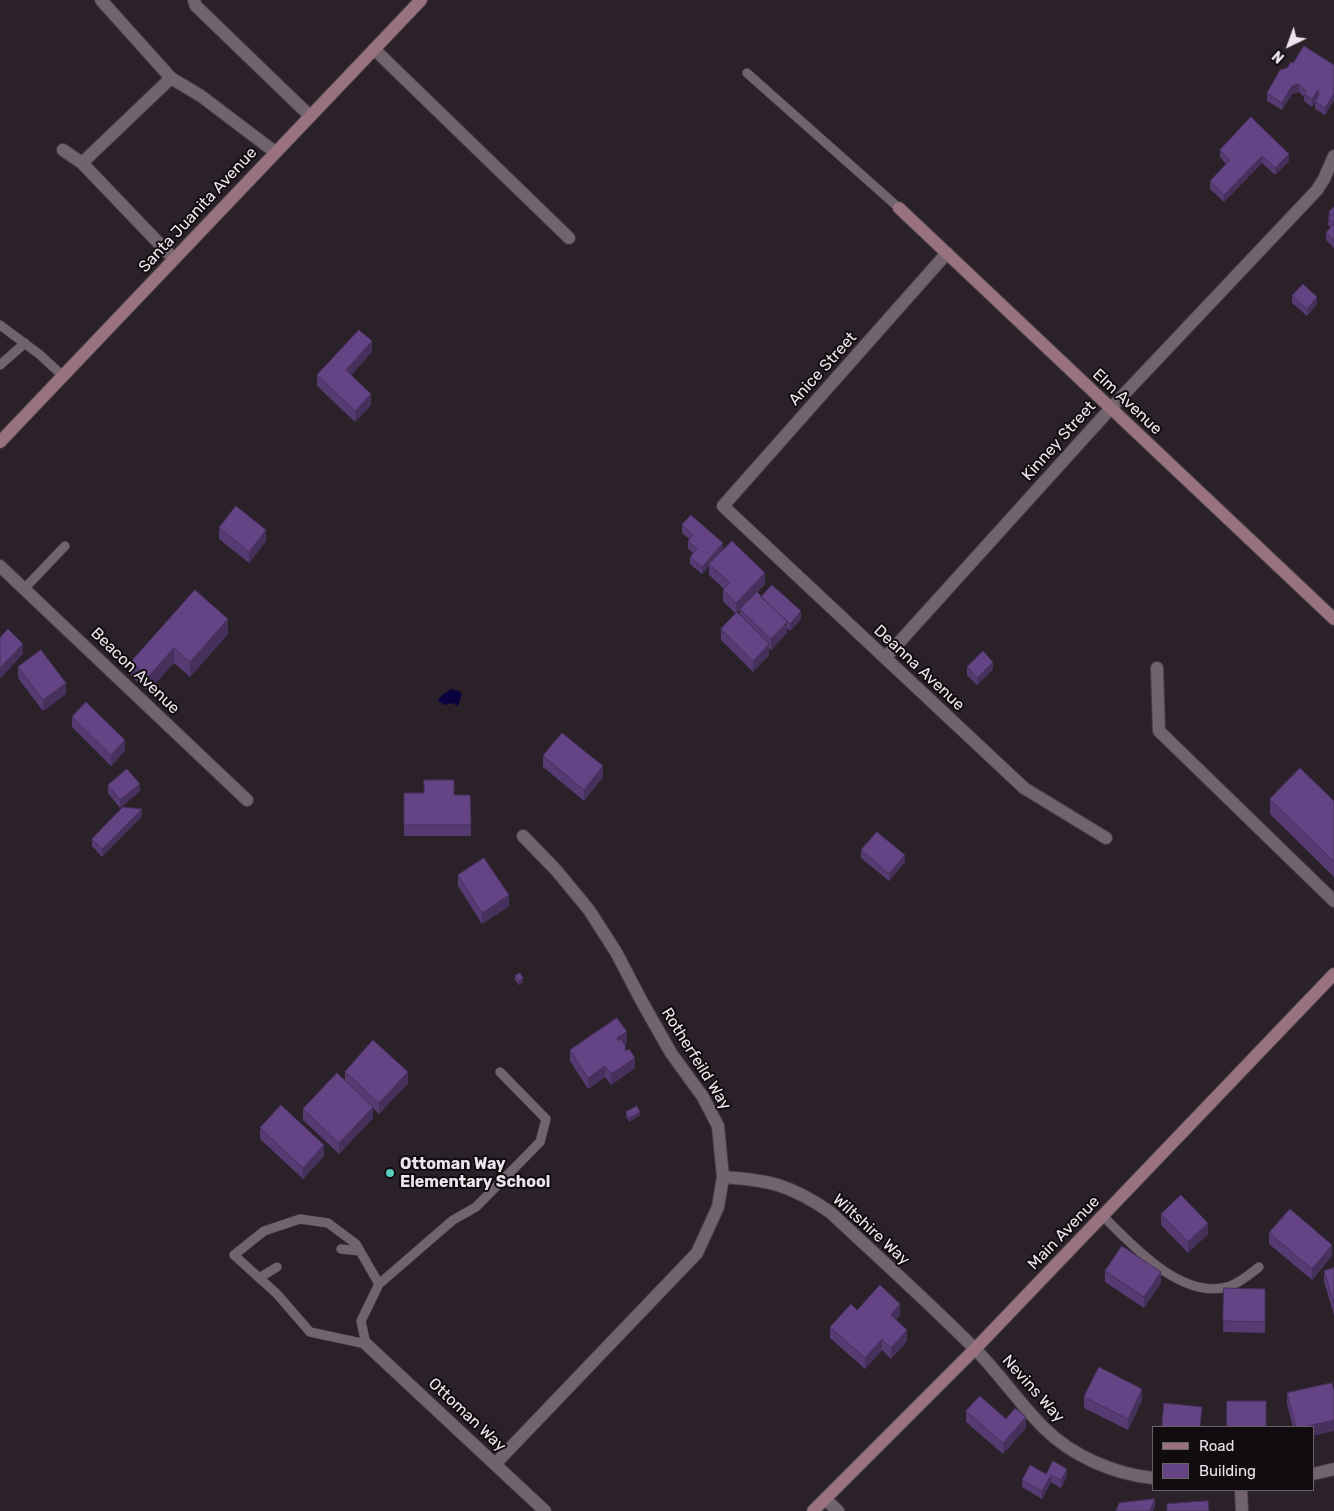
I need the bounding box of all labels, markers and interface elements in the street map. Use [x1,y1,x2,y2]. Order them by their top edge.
north arrow [1264,20,1314,70]
text: N [1269,47,1288,66]
street label: Santa Juanita Avenue [135,143,261,277]
street label: Anice Street [785,328,861,410]
street label: Elm Avenue [1088,365,1166,439]
street label: Kinney Street [1018,397,1100,485]
street label: Deanna Avenue [870,621,968,715]
street label: Beacon Avenue [87,624,183,718]
street label: Rotherfeild Way [657,1004,735,1114]
place label: Ottoman Way Elementary School [400,1154,550,1192]
marker: Ottoman Way Elementary School [384,1167,396,1179]
street label: Wiltshire Way [828,1190,914,1270]
street label: Main Avenue [1024,1192,1104,1274]
street label: Nevins Way [998,1351,1068,1427]
street label: Ottoman Way [424,1374,510,1456]
legend [1152,1426,1314,1491]
text: Road [1199,1437,1235,1455]
text: Building [1199,1462,1256,1480]

